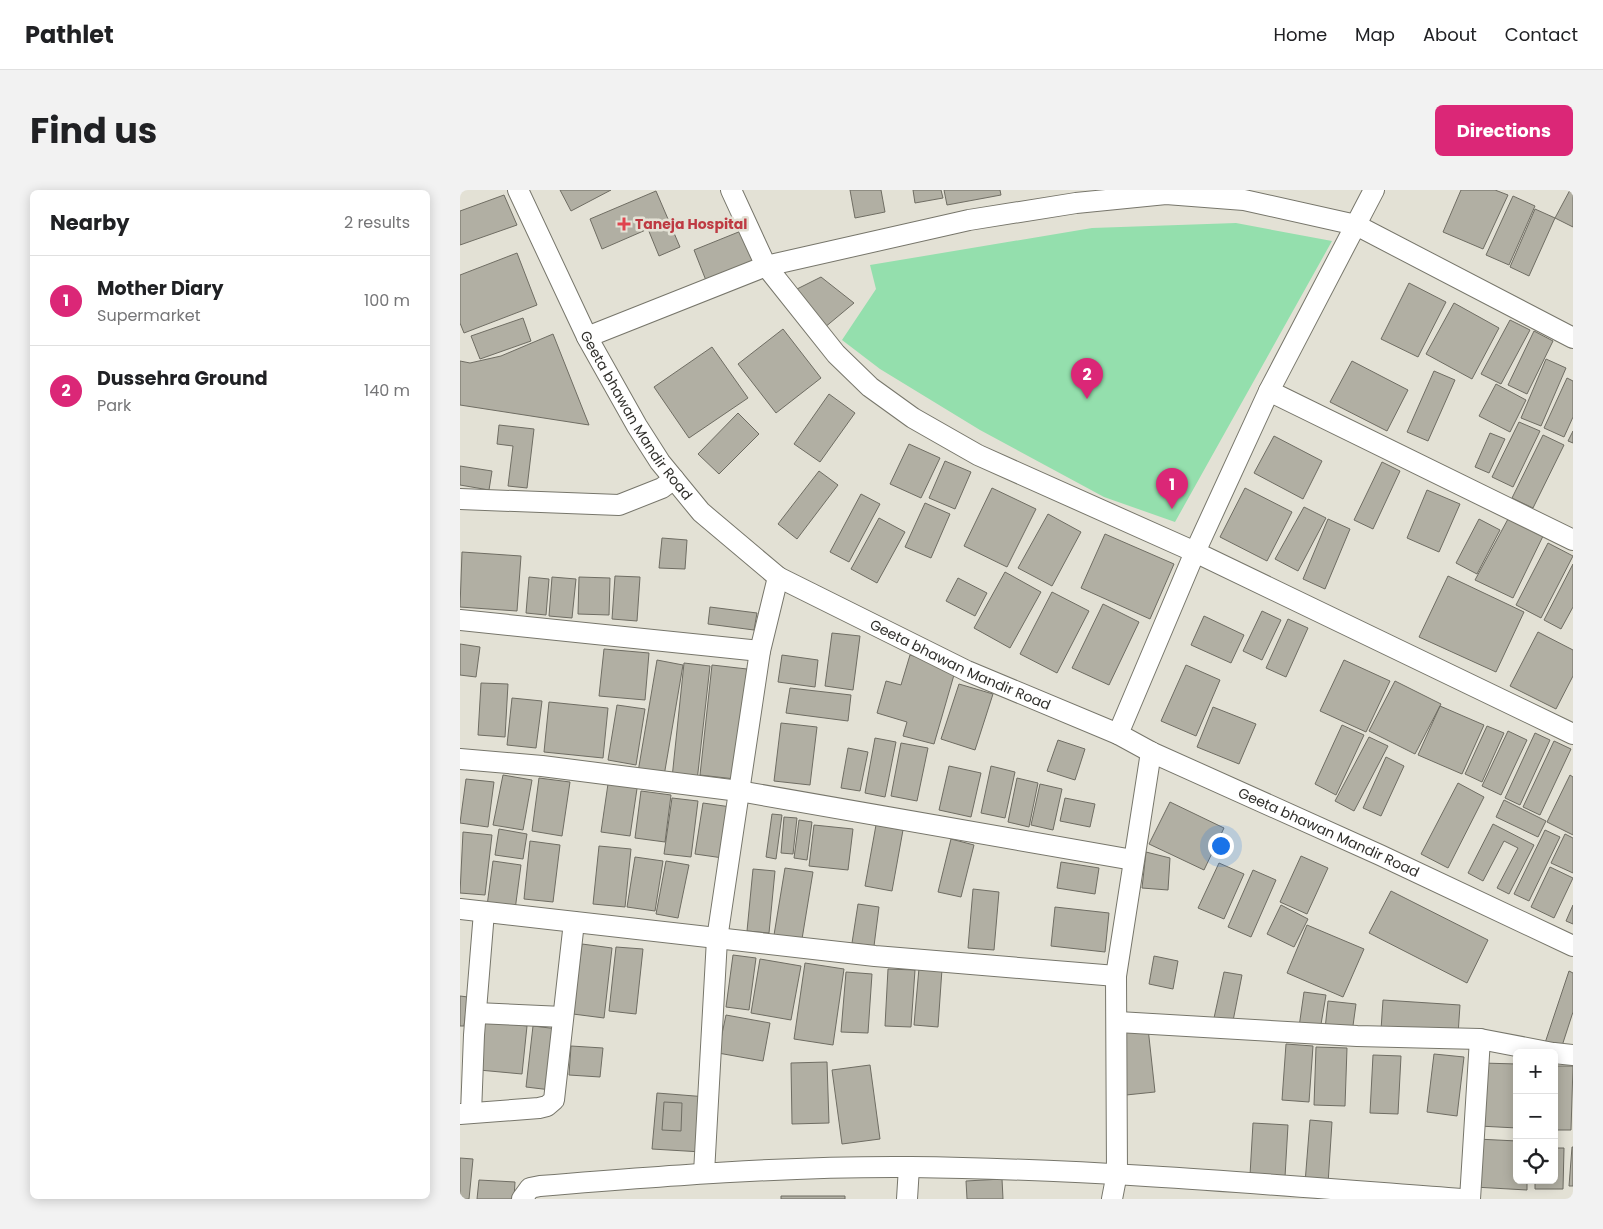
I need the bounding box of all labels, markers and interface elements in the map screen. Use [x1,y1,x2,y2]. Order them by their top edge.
text: Pathlet [25,18,114,51]
text: Home [1273,22,1327,47]
text: Map [1355,22,1395,47]
text: About [1423,22,1477,47]
text: Contact [1505,22,1578,47]
button: Directions [1435,105,1573,156]
text: Find us [30,106,157,155]
text: Nearby [50,208,130,237]
text: 2 results [344,211,410,234]
place label: Taneja Hospital [635,214,747,234]
marker: Taneja Hospital [617,217,631,231]
text: Mother Diary [97,275,223,302]
text: 1 [63,289,69,312]
text: 100 m [364,289,410,312]
text: Supermarket [97,304,201,327]
street label: Geeta bhawan Mandir Road [575,327,697,504]
pin: 2 [1071,358,1103,399]
text: Dussehra Ground [97,365,268,392]
text: 2 [61,379,71,402]
text: 140 m [364,379,410,402]
text: Park [97,394,131,417]
pin: 1 [1156,468,1188,509]
street label: Geeta bhawan Mandir Road [867,614,1054,715]
street label: Geeta bhawan Mandir Road [1235,782,1423,882]
your location [1208,833,1234,859]
map controls [1513,1049,1558,1184]
button: + [1513,1049,1558,1094]
button: − [1513,1094,1558,1139]
button: locate [1513,1139,1558,1184]

